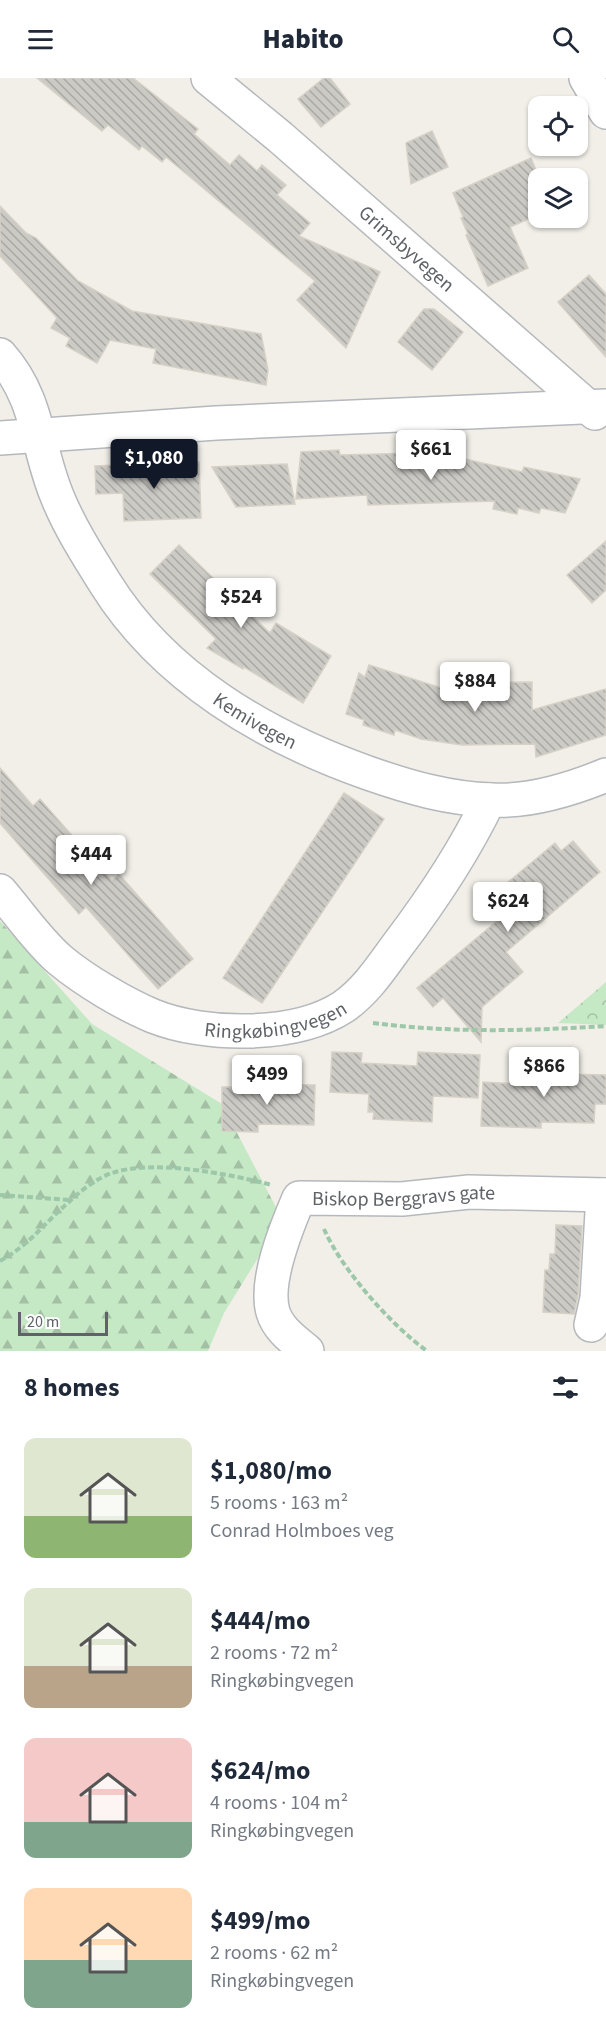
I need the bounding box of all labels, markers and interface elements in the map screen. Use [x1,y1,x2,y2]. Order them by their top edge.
text: Habito [263,20,343,59]
icon: menu [24,23,57,56]
icon: search [549,23,582,56]
map controls [528,96,588,228]
button: locate [528,96,588,156]
button: layers [528,168,588,228]
street label: Grimsbyvegen [352,199,460,299]
pin: $661 [395,430,467,481]
text: $661 [410,435,452,463]
pin: $1,080 [105,439,203,490]
text: $1,080 [125,444,183,472]
pin: $524 [205,578,277,629]
text: $524 [220,583,262,611]
pin: $884 [439,662,511,713]
text: $884 [454,667,496,695]
street label: Kemivegen [207,686,301,757]
pin: $444 [55,835,127,886]
text: $444 [70,840,112,868]
pin: $624 [472,882,544,933]
text: $624 [487,887,529,915]
street label: Ringkøbingvegen [203,995,352,1046]
pin: $866 [508,1047,580,1098]
text: $866 [523,1052,565,1080]
pin: $499 [231,1055,303,1106]
text: $499 [246,1060,288,1088]
street label: Biskop Berggravs gate [312,1179,496,1214]
scale bar [18,1309,108,1336]
text: 20 m [27,1311,59,1333]
text: 8 homes [24,1369,119,1406]
icon: filters [549,1371,582,1404]
text: $1,080/mo [210,1452,332,1489]
icon: home [72,1462,144,1534]
text: 5 rooms · 163 m² [210,1489,348,1517]
text: Conrad Holmboes veg [210,1517,394,1545]
text: $444/mo [210,1602,310,1639]
icon: home [72,1612,144,1684]
text: 2 rooms · 72 m² [210,1639,338,1667]
text: Ringkøbingvegen [210,1667,354,1695]
text: $624/mo [210,1752,310,1789]
icon: home [72,1762,144,1834]
text: 4 rooms · 104 m² [210,1789,348,1817]
text: Ringkøbingvegen [210,1817,354,1845]
text: $499/mo [210,1902,310,1939]
icon: home [72,1912,144,1984]
text: 2 rooms · 62 m² [210,1939,338,1967]
text: Ringkøbingvegen [210,1967,354,1995]

